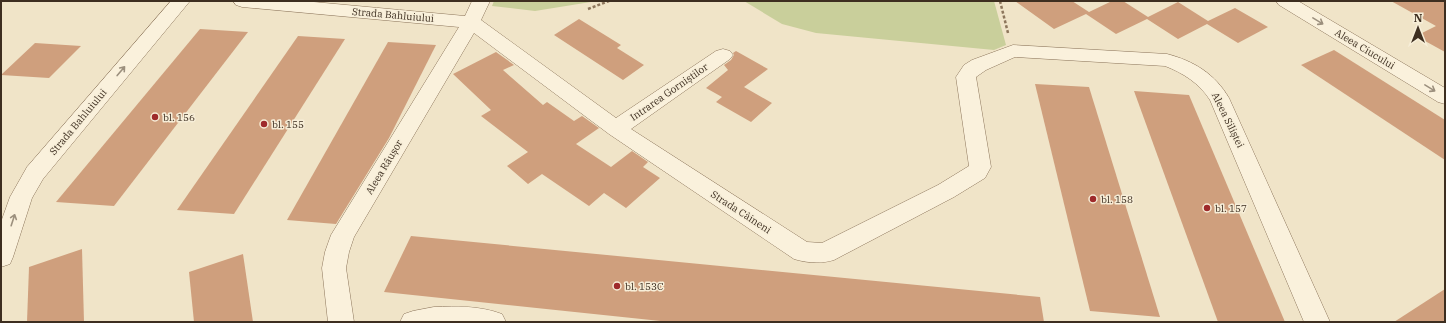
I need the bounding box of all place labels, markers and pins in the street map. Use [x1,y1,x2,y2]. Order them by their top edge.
place label: bl. 156 [163,111,195,124]
marker: bl. 156 [150,112,160,122]
place label: bl. 155 [272,118,304,131]
marker: bl. 155 [259,119,269,129]
place label: bl. 158 [1101,193,1133,206]
marker: bl. 158 [1088,194,1098,204]
place label: bl. 157 [1215,202,1247,215]
marker: bl. 157 [1202,203,1212,213]
place label: bl. 153C [625,280,664,293]
marker: bl. 153C [612,281,622,291]

